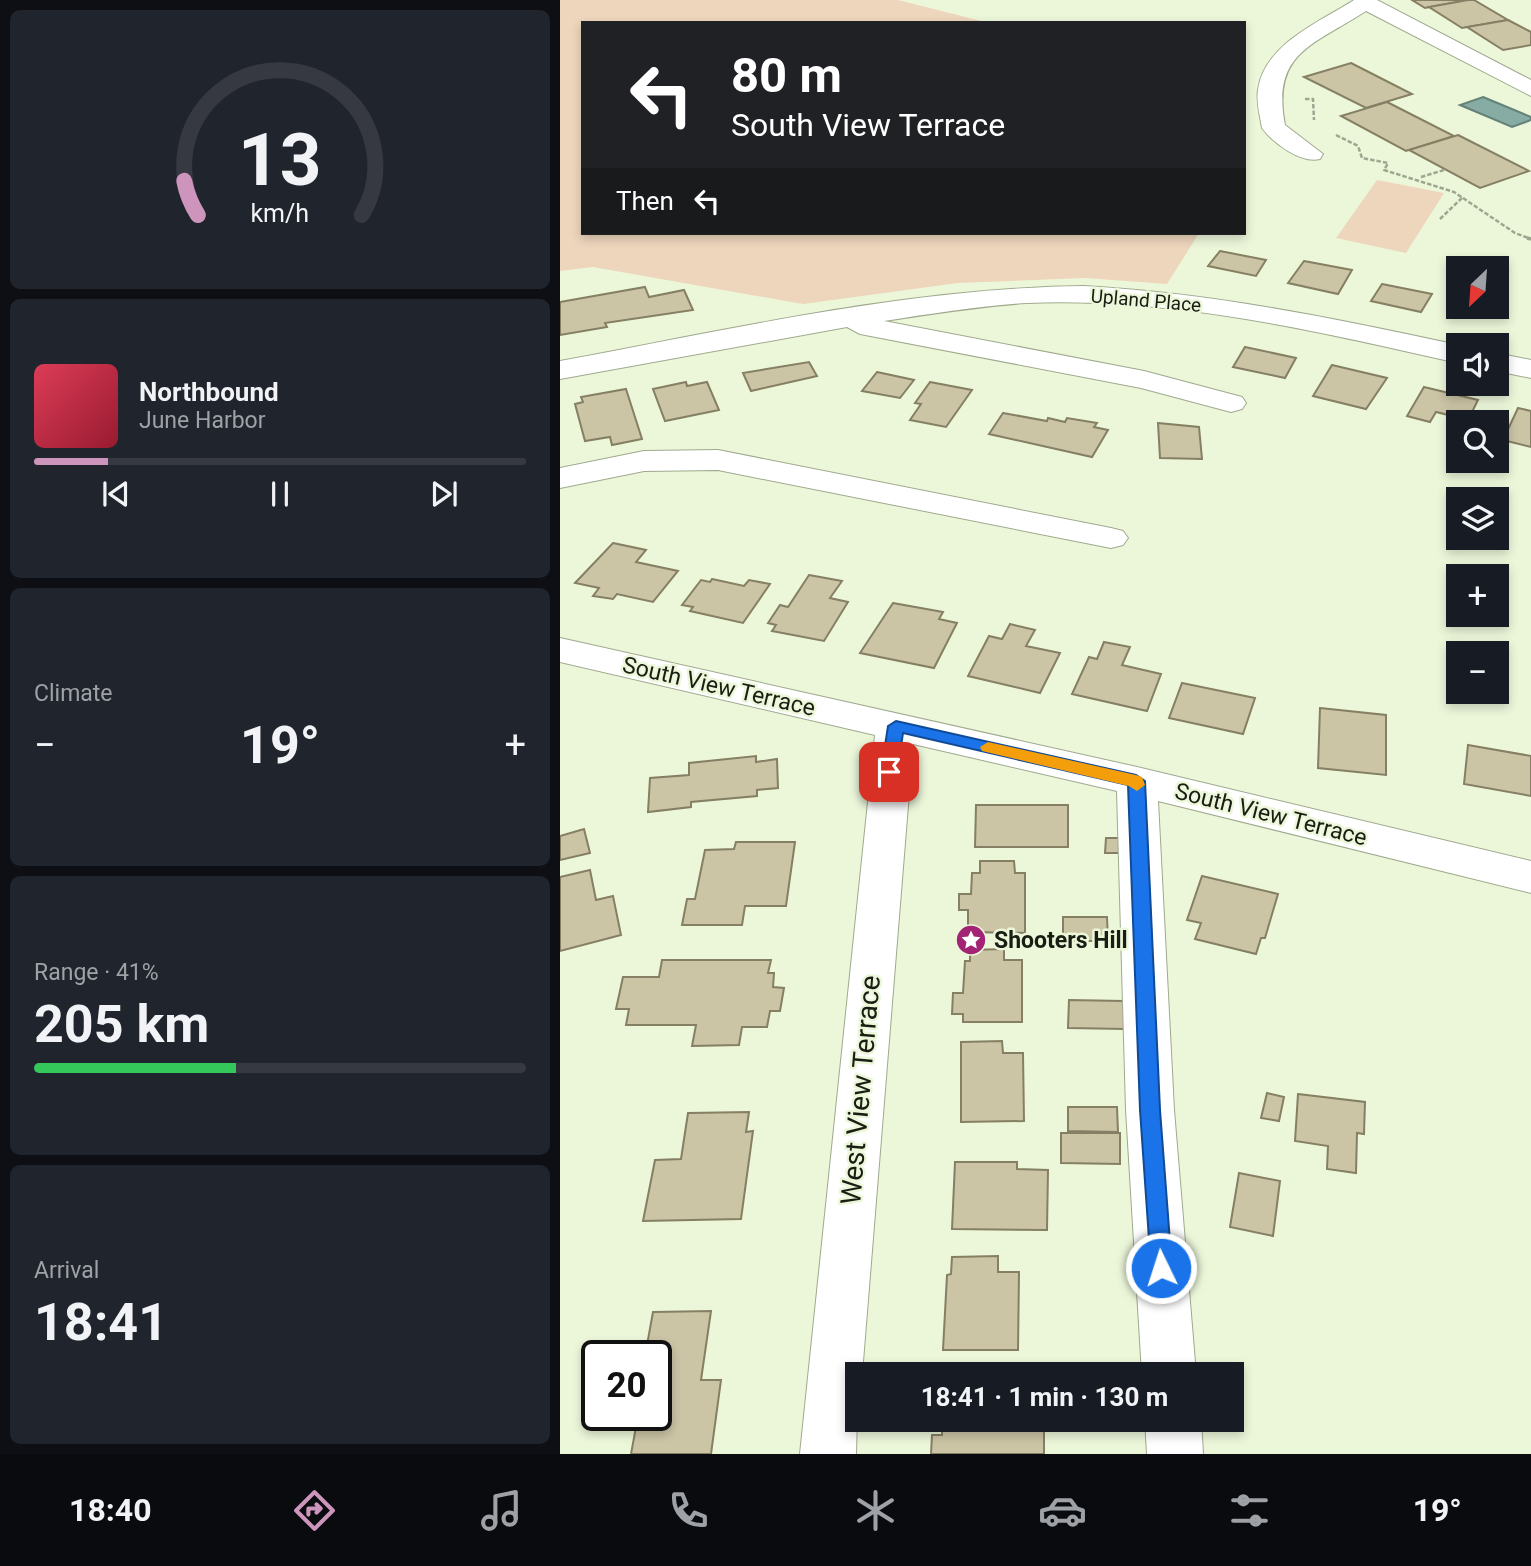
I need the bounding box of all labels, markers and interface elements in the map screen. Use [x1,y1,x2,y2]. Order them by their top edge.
text: 80 m [731,47,842,104]
icon: left [616,49,707,140]
text: South View Terrace [731,106,1005,144]
text: 13 [238,118,322,204]
icon: left [688,182,726,220]
text: Then [616,186,674,216]
text: km/h [251,199,309,228]
north arrow [1446,256,1508,318]
map controls [1446,256,1509,704]
street label: Upland Place [1090,284,1202,317]
button: sound [1446,333,1509,396]
text: Northbound [139,377,279,407]
text: June Harbor [139,407,266,434]
button: search [1446,410,1509,473]
icon: previous [97,475,135,513]
icon: pause [261,475,299,513]
icon: next [425,475,463,513]
button: layers [1446,487,1509,550]
button: + [1446,564,1509,627]
button: − [1446,641,1509,704]
street label: South View Terrace [620,651,818,722]
text: Climate [34,680,113,707]
text: 19° [240,715,320,776]
text: − [34,723,56,767]
text: + [504,723,526,767]
pin [859,742,919,802]
icon: arrive [870,753,908,791]
street label: South View Terrace [1172,778,1370,851]
place icon: Shooters Hill [954,923,988,957]
place label: Shooters Hill [994,927,1128,954]
text: Range · 41% [34,959,159,986]
street label: West View Terrace [834,974,887,1206]
text: 205 km [34,994,209,1055]
position arrow [1124,1231,1198,1305]
text: Arrival [34,1257,99,1284]
text: 18:41 [34,1292,168,1353]
speed limit sign: 20 [581,1340,672,1431]
text: 18:41 · 1 min · 130 m [921,1382,1168,1412]
icon: directions [290,1486,339,1535]
icon: music [477,1486,526,1535]
icon: phone [664,1486,713,1535]
icon: climate [851,1486,900,1535]
icon: car [1038,1486,1087,1535]
icon: filters [1225,1486,1274,1535]
text: 18:40 [69,1491,152,1529]
text: 19° [1413,1491,1462,1529]

